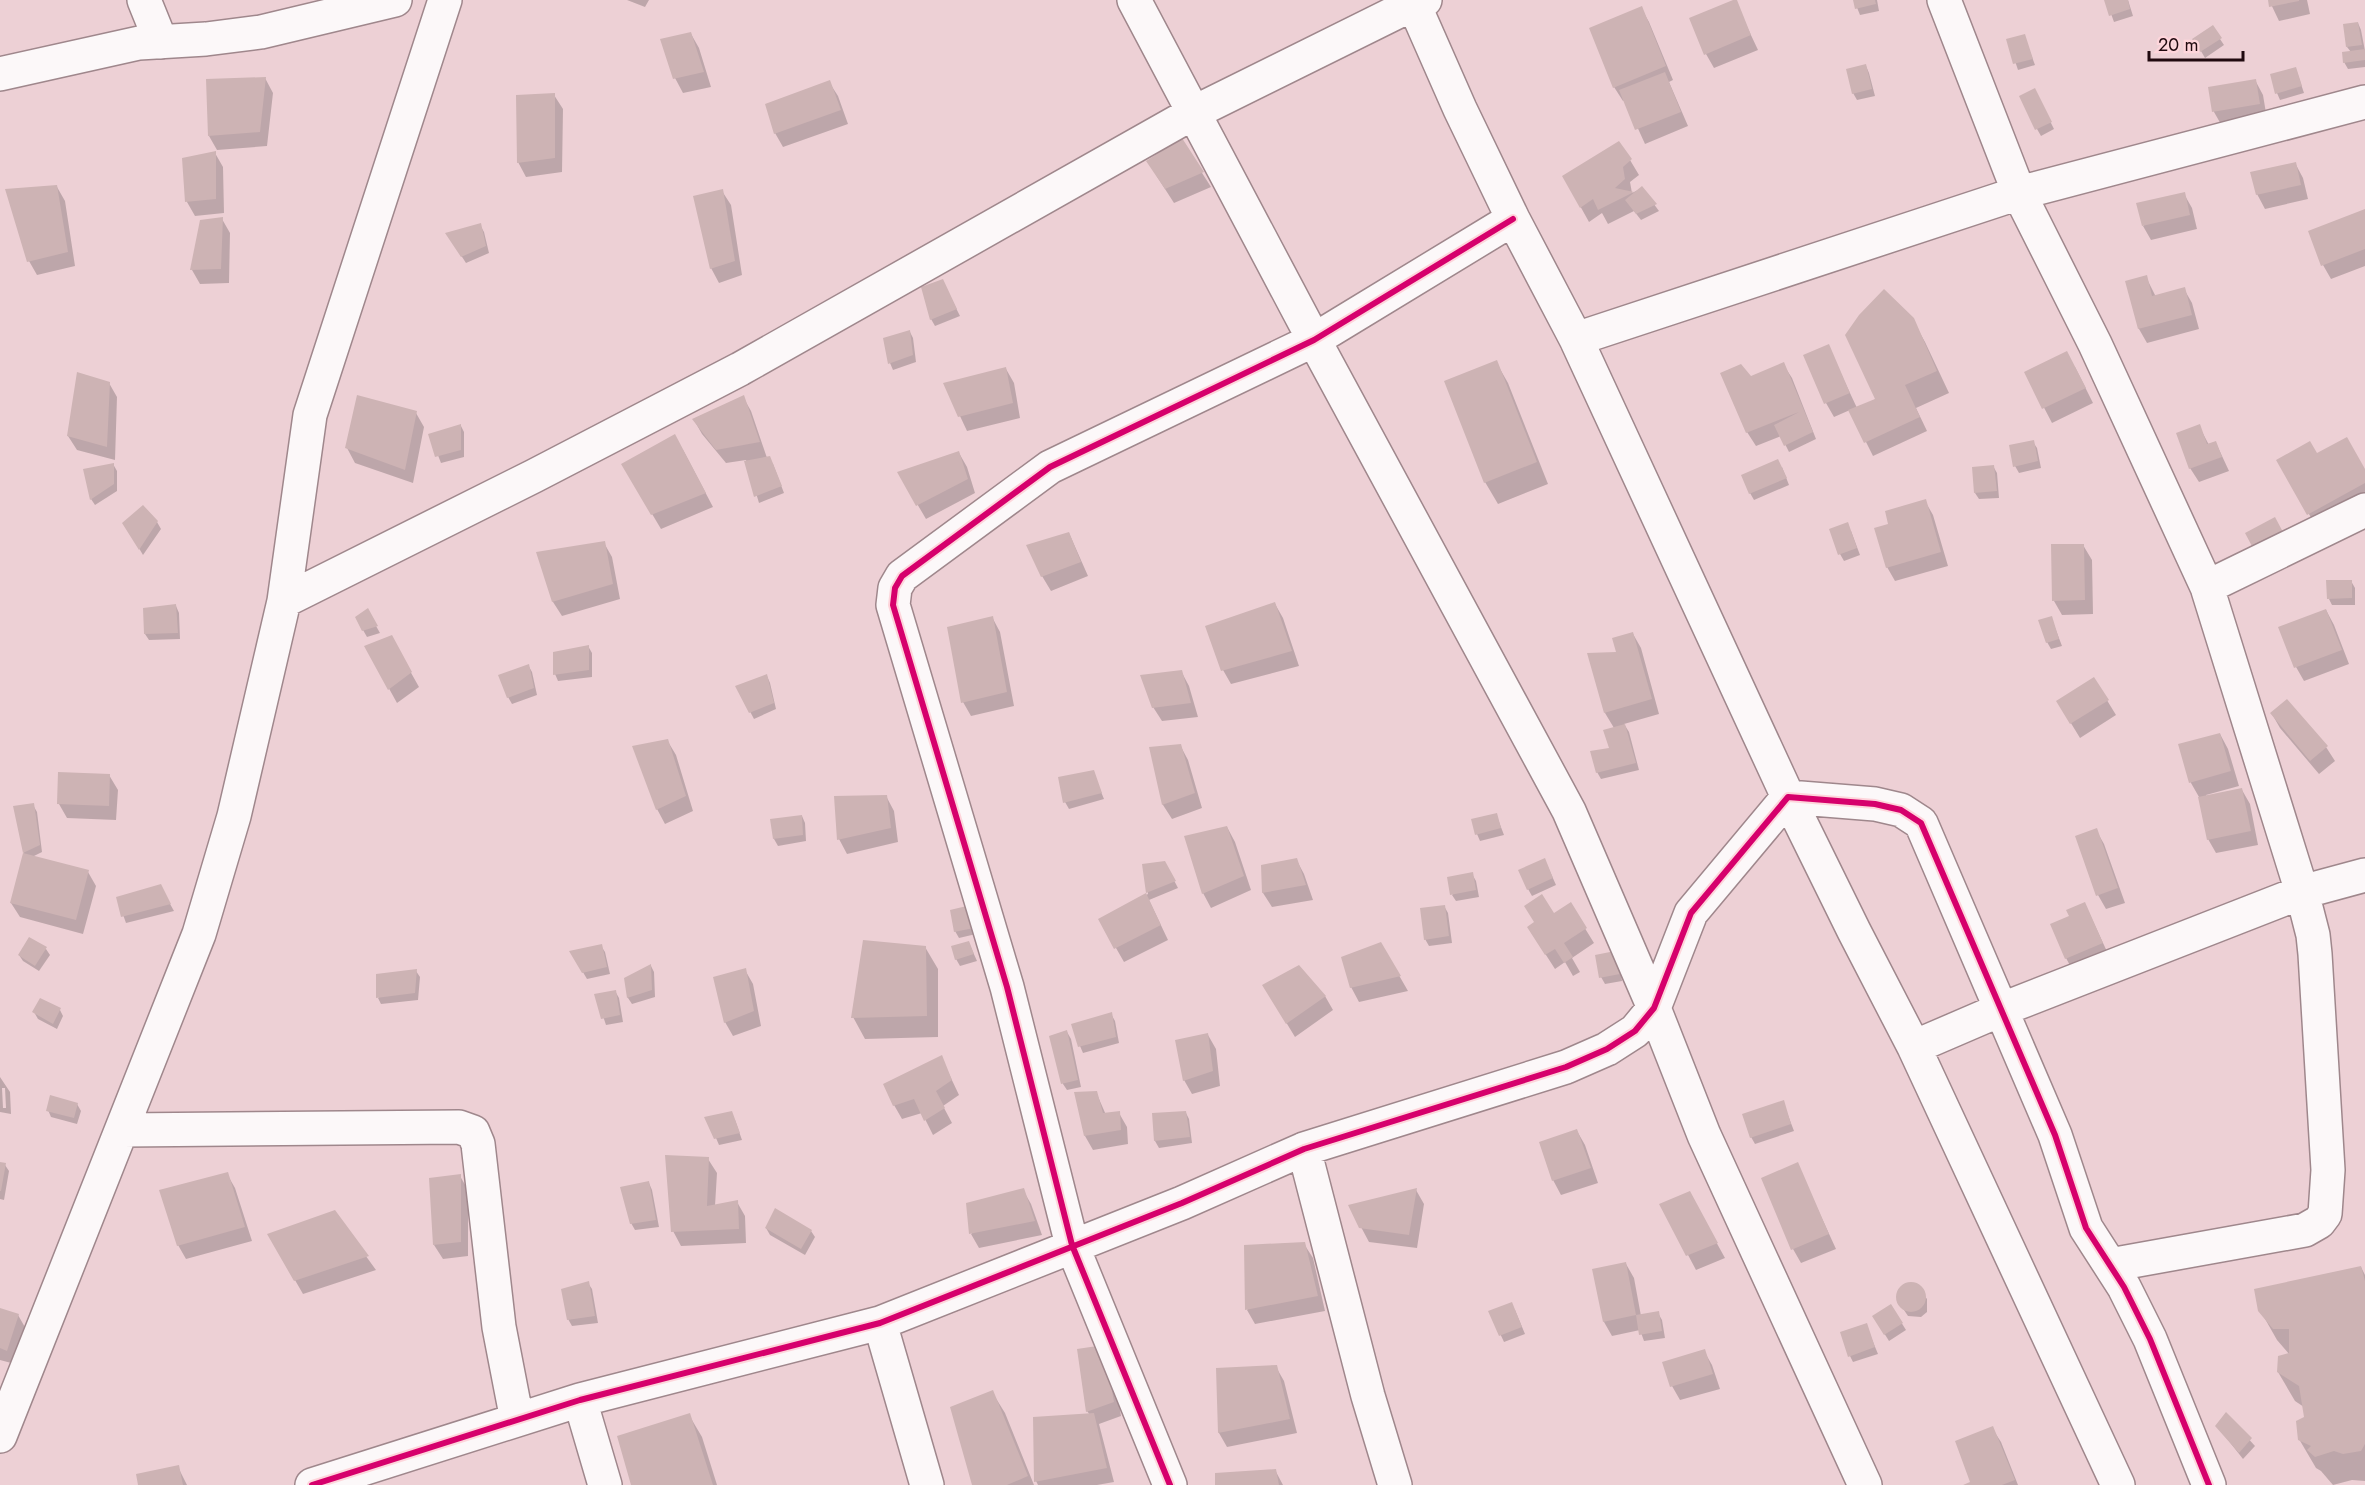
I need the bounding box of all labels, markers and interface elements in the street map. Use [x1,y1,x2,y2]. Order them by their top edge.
scale bar [2149,24,2244,62]
text: 20 m [2158,32,2198,58]

